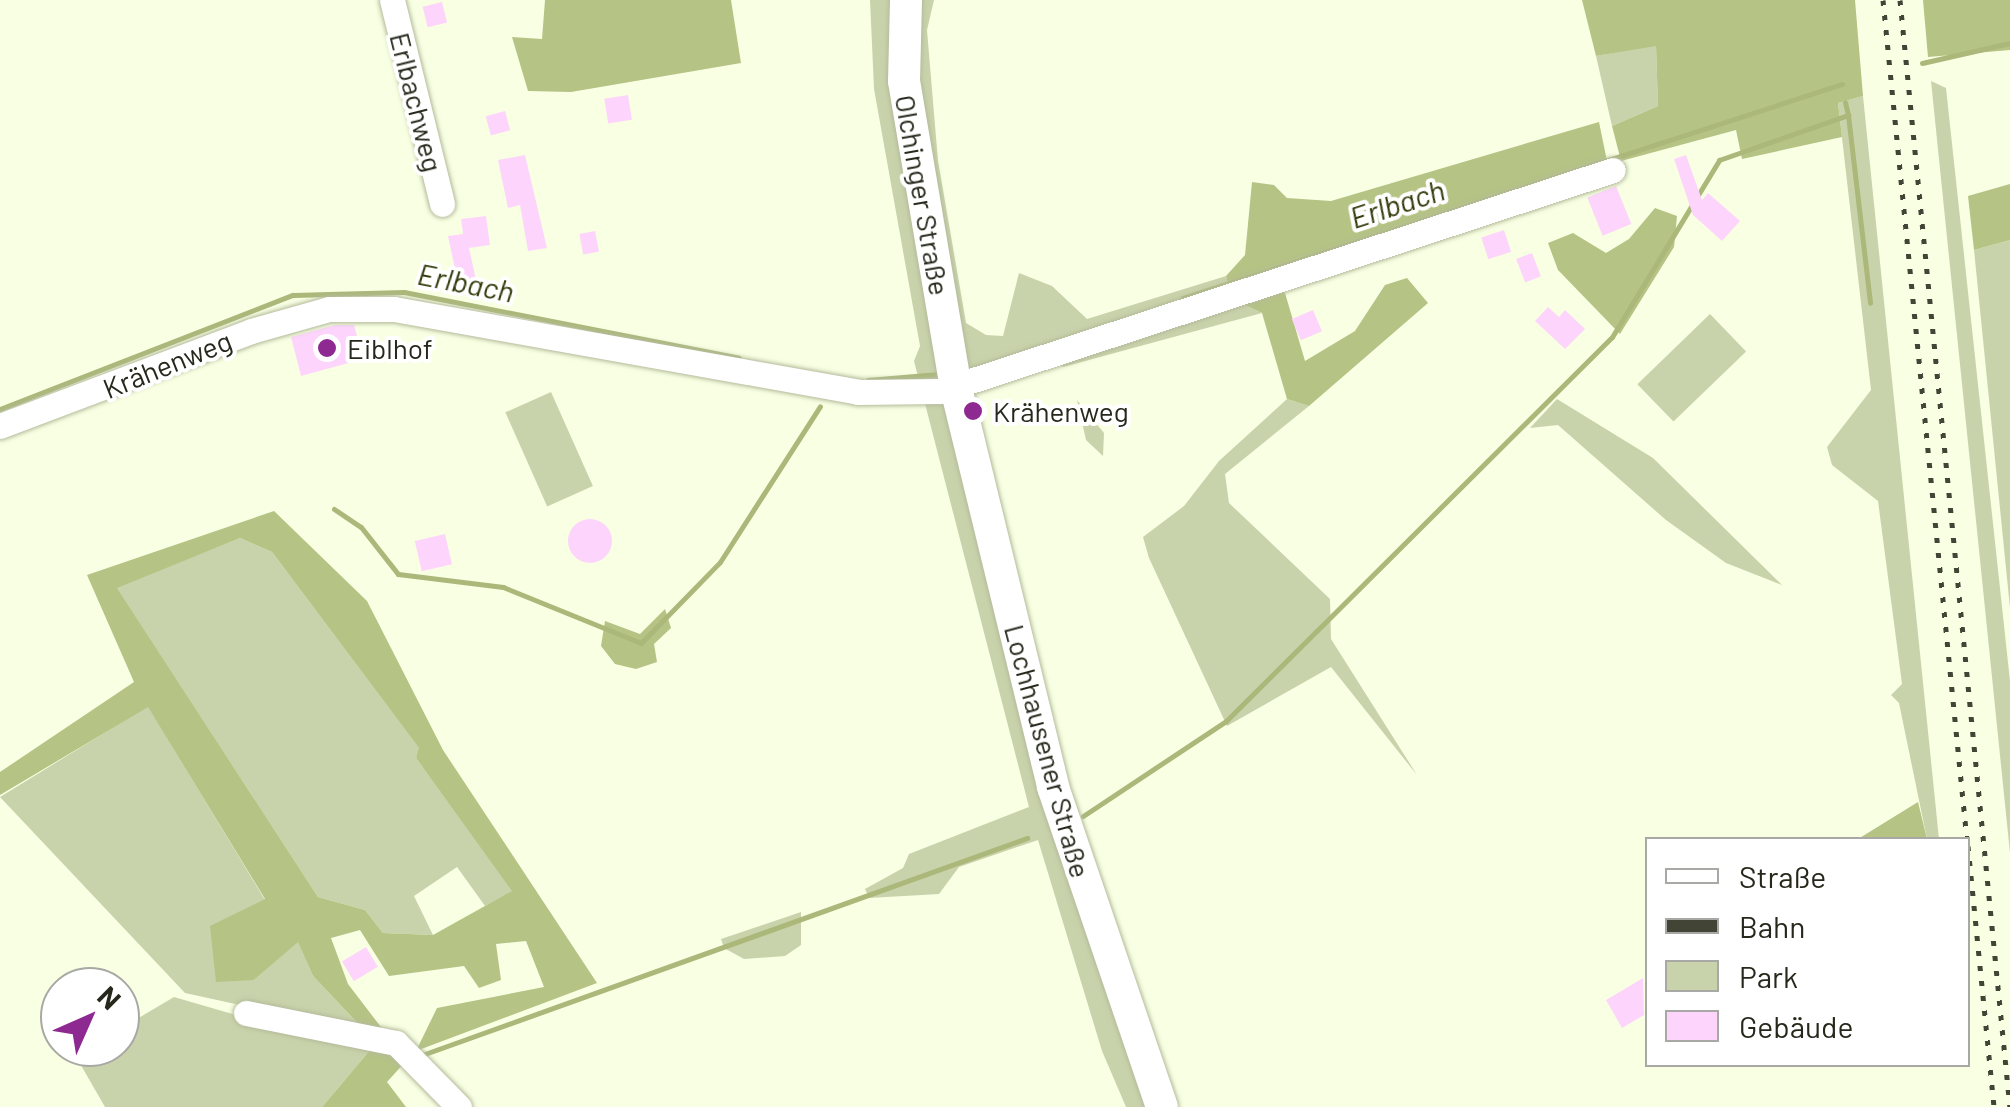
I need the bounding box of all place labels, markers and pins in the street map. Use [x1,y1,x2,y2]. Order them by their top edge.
place label: Eiblhof [347,331,433,365]
marker: Eiblhof [316,337,338,359]
place label: Krähenweg [993,394,1129,428]
marker: Krähenweg [962,400,984,422]

